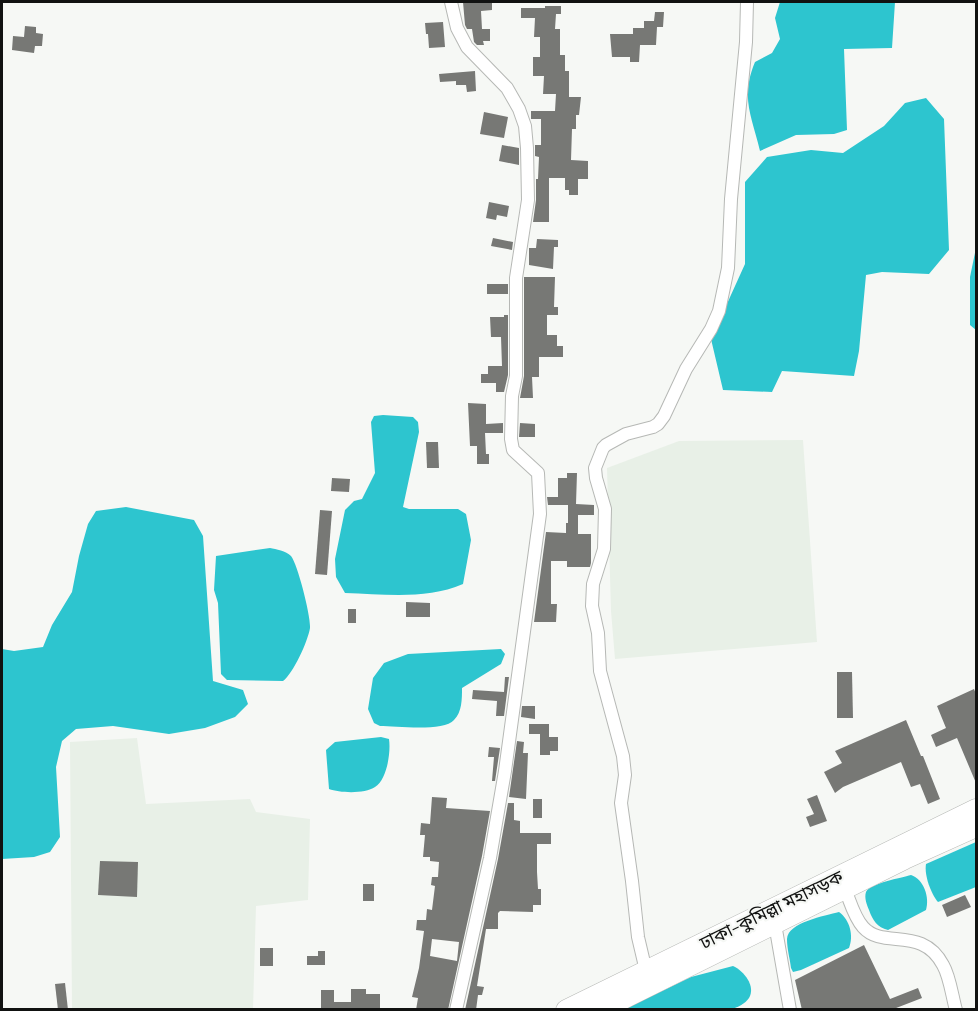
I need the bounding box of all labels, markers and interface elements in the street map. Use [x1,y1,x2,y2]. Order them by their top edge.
street label: ঢাকা–কুমিল্লা মহাসড়ক [695,865,847,955]

